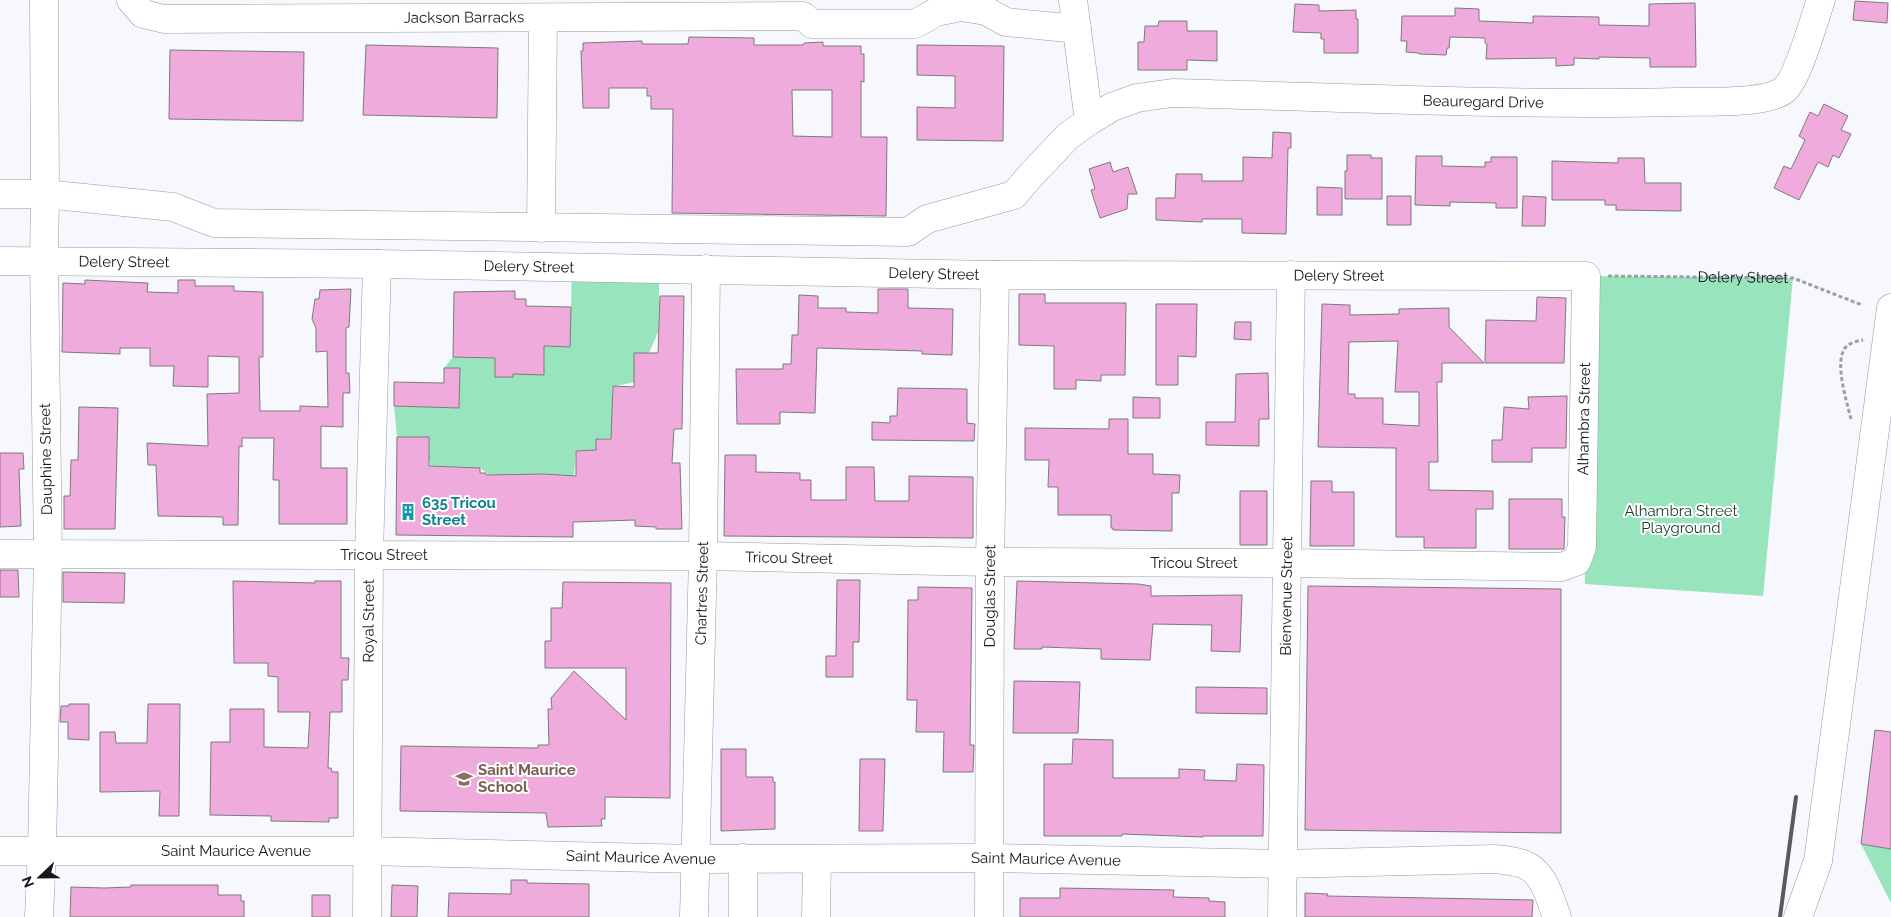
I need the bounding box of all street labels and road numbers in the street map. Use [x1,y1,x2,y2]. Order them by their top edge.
street label: Jackson Barracks [404,8,524,27]
street label: Beauregard Drive [1422,91,1544,112]
street label: Delery Street [78,253,170,271]
street label: Delery Street [483,257,575,277]
street label: Delery Street [888,264,980,284]
street label: Delery Street [1293,267,1384,285]
street label: Delery Street [1697,268,1789,287]
street label: Alhambra Street [1574,362,1594,476]
street label: Dauphine Street [36,403,56,515]
street label: Bienvenue Street [1277,536,1296,656]
street label: Chartres Street [692,541,712,645]
street label: Douglas Street [981,544,999,647]
street label: Tricou Street [340,546,428,564]
street label: Tricou Street [745,548,833,568]
street label: Tricou Street [1150,554,1238,572]
street label: Royal Street [359,579,378,663]
street label: Saint Maurice Avenue [161,842,311,860]
street label: Saint Maurice Avenue [566,847,716,868]
street label: Saint Maurice Avenue [971,849,1121,870]

